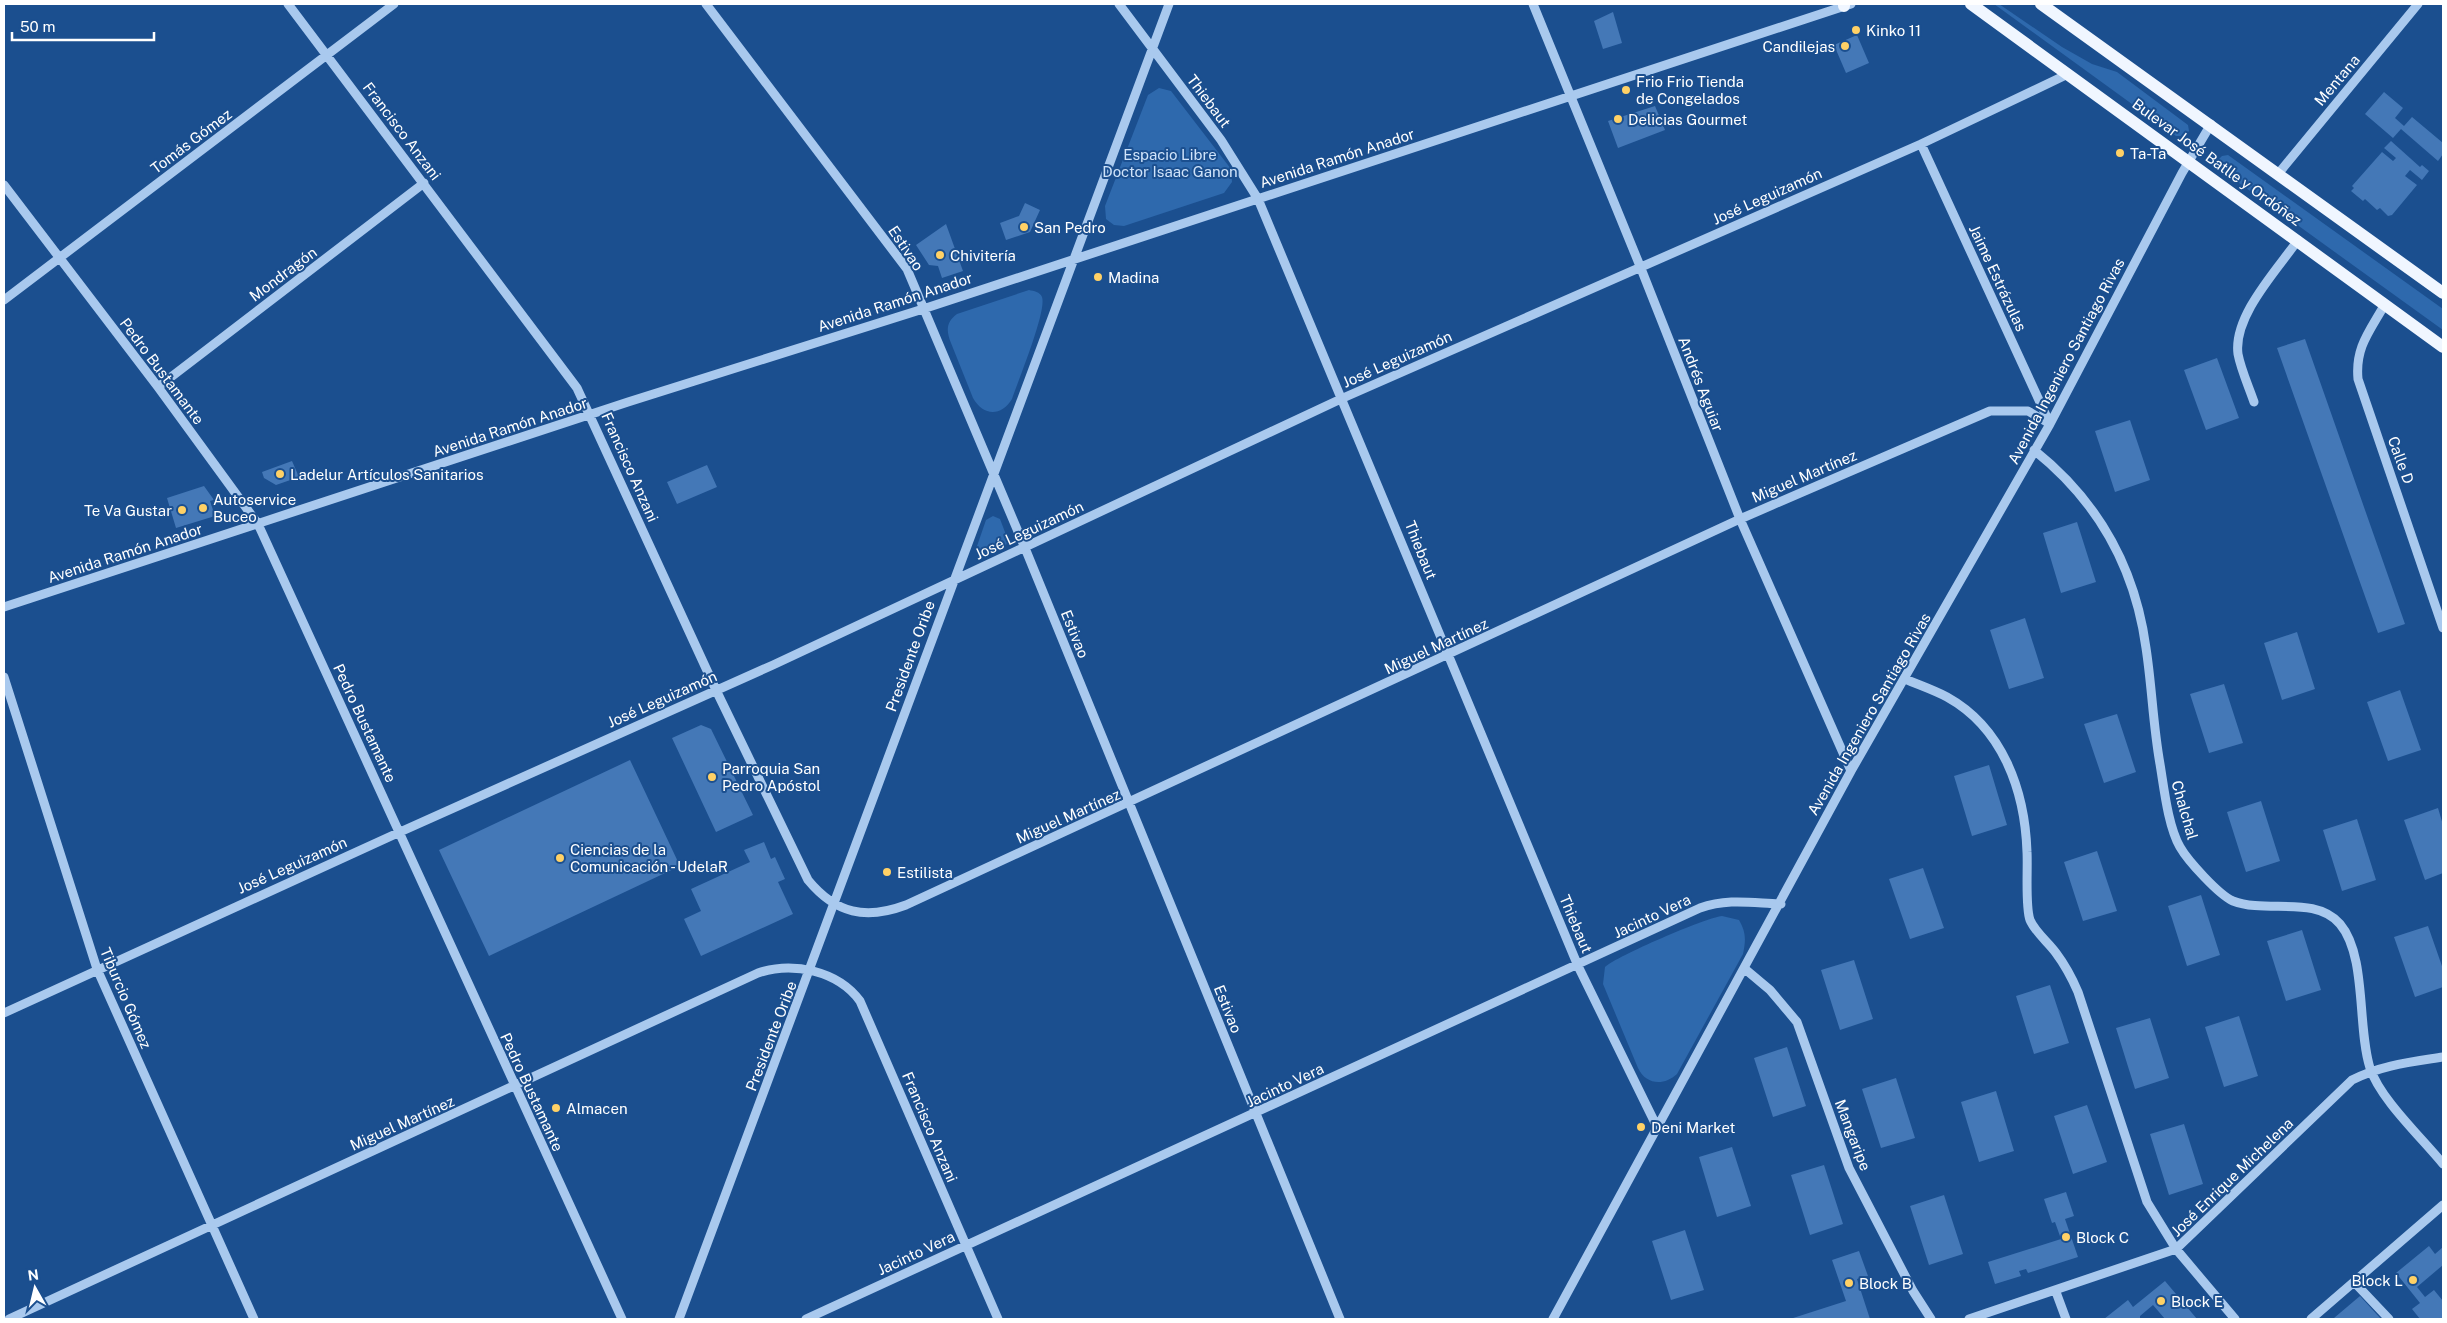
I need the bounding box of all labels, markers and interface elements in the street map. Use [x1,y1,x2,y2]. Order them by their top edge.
scale bar [12,10,155,42]
text: 50 m [20,18,55,35]
place label: Kinko 11 [1866,22,1921,39]
marker: Kinko 11 [1850,24,1862,36]
place label: Candilejas [1763,38,1835,55]
marker: Candilejas [1839,40,1851,52]
street label: Mentana [2311,51,2363,109]
street label: Thiebaut [1184,71,1234,131]
place label: Frio Frio Tienda de Congelados [1636,73,1744,107]
street label: Francisco Anzani [360,79,444,183]
marker: Frio Frio Tienda de Congelados [1620,84,1632,96]
street label: Bulevar José Batlle y Ordóñez [2129,95,2305,229]
street label: Tomás Gómez [147,105,235,177]
place label: Delicias Gourmet [1628,111,1747,128]
marker: Delicias Gourmet [1612,113,1624,125]
street label: Avenida Ramón Anador [1257,125,1417,191]
place label: Ta-Ta [2130,145,2166,162]
park label: Espacio Libre Doctor Isaac Ganon [1102,146,1238,180]
marker: Ta-Ta [2114,147,2126,159]
street label: José Leguizamón [1710,164,1824,228]
place label: San Pedro [1034,219,1106,236]
marker: San Pedro [1018,221,1030,233]
street label: Estivao [885,222,927,274]
street label: Jaime Estrázulas [1966,222,2030,334]
street label: Mondragón [246,243,320,305]
place label: Chivitería [950,247,1016,264]
marker: Chivitería [934,249,946,261]
street label: Avenida Ingeniero Santiago Rivas [2004,255,2128,467]
street label: Avenida Ramón Anador [815,269,975,335]
place label: Madina [1108,269,1159,286]
marker: Madina [1092,271,1104,283]
street label: Pedro Bustamante [116,314,208,428]
street label: José Leguizamón [1340,327,1454,391]
street label: Andrés Aguiar [1675,334,1727,434]
street label: Avenida Ramón Anador [430,394,590,460]
street label: Francisco Anzani [598,410,662,524]
street label: Calle D [2385,434,2417,486]
street label: Miguel Martínez [1749,446,1859,506]
place label: Ladelur Artículos Sanitarios [290,466,484,483]
marker: Ladelur Artículos Sanitarios [274,468,286,480]
place label: Autoservice Buceo [213,491,296,525]
street label: José Leguizamón [972,497,1086,563]
place label: Te Va Gustar [84,502,172,519]
marker: Autoservice Buceo [197,502,209,514]
marker: Te Va Gustar [176,504,188,516]
street label: Thiebaut [1402,518,1440,582]
street label: Avenida Ramón Anador [45,520,205,586]
street label: Presidente Oribe [882,598,938,714]
street label: Estivao [1058,607,1092,661]
street label: Avenida Ingeniero Santiago Rivas [1804,610,1934,818]
street label: Miguel Martínez [1381,615,1491,677]
street label: Pedro Bustamante [330,661,400,785]
street label: José Leguizamón [605,667,719,731]
place label: Parroquia San Pedro Apóstol [722,760,821,794]
marker: Parroquia San Pedro Apóstol [706,771,718,783]
street label: Chalchal [2168,778,2202,842]
street label: Miguel Martínez [1013,785,1123,847]
street label: José Leguizamón [235,833,349,897]
place label: Ciencias de la Comunicación - UdelaR [570,841,728,875]
marker: Ciencias de la Comunicación - UdelaR [554,852,566,864]
place label: Estilista [897,864,953,881]
marker: Estilista [881,866,893,878]
street label: Jacinto Vera [1611,891,1693,941]
street label: Thiebaut [1556,892,1596,956]
street label: Tiburcio Gómez [97,945,155,1051]
street label: Presidente Oribe [742,979,800,1093]
street label: Estivao [1211,982,1245,1036]
street label: Pedro Bustamante [497,1030,567,1154]
street label: Jacinto Vera [1244,1060,1326,1110]
street label: Francisco Anzani [899,1069,961,1185]
street label: Miguel Martínez [347,1092,457,1154]
street label: Mangaripe [1832,1097,1874,1173]
place label: Almacen [566,1100,628,1117]
marker: Almacen [550,1102,562,1114]
street label: José Enrique Michelena [2168,1114,2296,1240]
place label: Deni Market [1651,1119,1736,1136]
marker: Deni Market [1635,1121,1647,1133]
street label: Jacinto Vera [875,1228,957,1278]
place label: Block C [2076,1229,2129,1246]
marker: Block C [2060,1231,2072,1243]
north arrow [10,1263,60,1313]
text: N [27,1266,40,1284]
place label: Block L [2352,1272,2403,1289]
marker: Block L [2407,1274,2419,1286]
place label: Block B [1859,1275,1912,1292]
marker: Block B [1843,1277,1855,1289]
place label: Block E [2171,1293,2223,1310]
marker: Block E [2155,1295,2167,1307]

